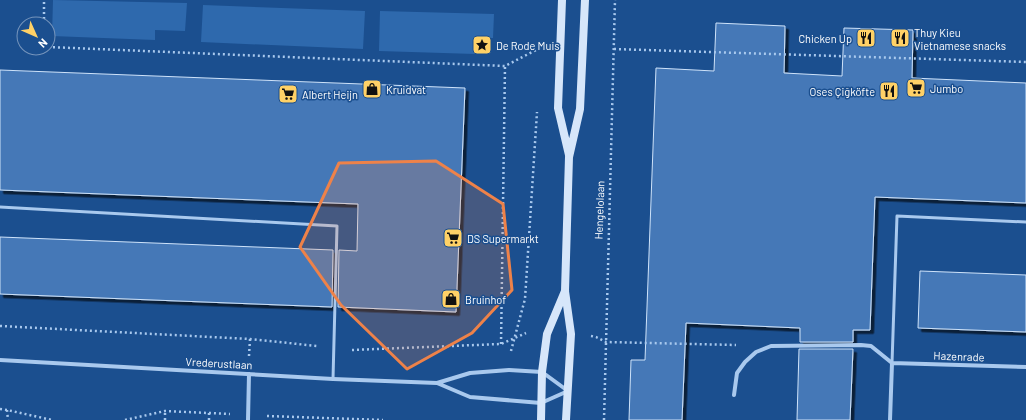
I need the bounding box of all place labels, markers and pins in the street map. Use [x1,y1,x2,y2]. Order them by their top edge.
place label: Thuy Kieu Vietnamese snacks [914,26,1006,52]
restaurant icon: Chicken Up [855,27,877,49]
restaurant icon: Thuy Kieu Vietnamese snacks [889,27,911,49]
place label: Chicken Up [798,32,852,45]
place icon: De Rode Muis [471,34,493,56]
place label: De Rode Muis [496,39,559,52]
supermarket icon: Jumbo [905,77,927,99]
shop icon: Kruidvat [361,78,383,100]
restaurant icon: Oses Çiğköfte [878,80,900,102]
place label: Jumbo [930,82,963,95]
supermarket icon: Albert Heijn [277,83,299,105]
place label: Kruidvat [386,83,426,96]
place label: Oses Çiğköfte [809,85,875,98]
place label: Albert Heijn [302,88,358,101]
supermarket icon: DS Supermarkt [442,227,464,249]
place label: DS Supermarkt [467,232,539,245]
shop icon: Bruinhof [440,288,462,310]
place label: Bruinhof [465,293,506,306]

